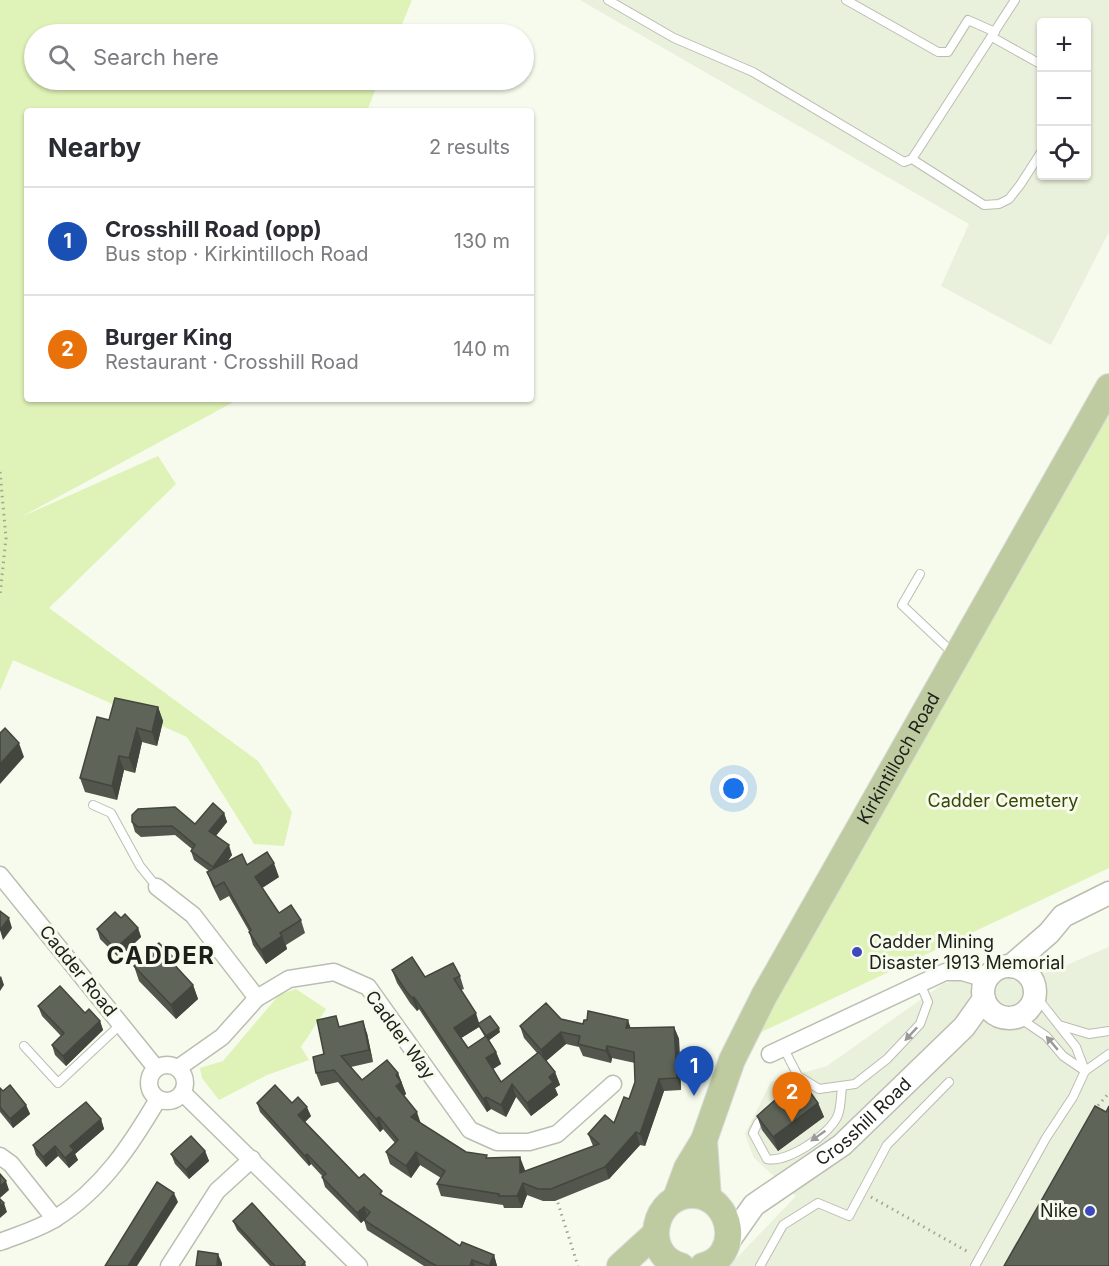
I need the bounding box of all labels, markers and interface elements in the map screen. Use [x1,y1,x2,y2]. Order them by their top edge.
map controls [1037,18,1091,180]
button: + [1037,18,1091,72]
search box [24,24,534,90]
icon: search [45,41,78,74]
text: Search here [93,44,219,70]
button: − [1037,72,1091,126]
button: locate [1037,126,1091,180]
text: Nearby [48,132,141,163]
text: 2 results [429,135,510,159]
text: Crosshill Road (opp) [105,216,322,242]
text: 1 [63,229,72,253]
text: 130 m [454,229,510,253]
text: Bus stop · Kirkintilloch Road [105,242,369,266]
text: Burger King [105,324,232,350]
text: 2 [61,337,74,361]
text: 140 m [453,337,510,361]
text: Restaurant · Crosshill Road [105,350,359,374]
street label: Kirkintilloch Road [853,689,944,828]
your location [719,774,748,803]
park label: Cadder Cemetery [928,790,1078,811]
street label: Cadder Road [35,921,121,1020]
place label: Cadder Mining Disaster 1913 Memorial [869,931,1065,973]
district label: CADDER [106,941,216,970]
marker: Cadder Mining Disaster 1913 Memorial [850,945,864,959]
street label: Cadder Way [361,986,440,1083]
one-way arrow [904,1026,918,1040]
one-way arrow [1046,1036,1059,1051]
pin: 1 [674,1046,714,1096]
pin: 2 [772,1072,812,1122]
street label: Crosshill Road [811,1073,915,1170]
one-way arrow [810,1130,826,1142]
place label: Nike [1040,1200,1078,1221]
marker: Nike [1083,1204,1097,1218]

